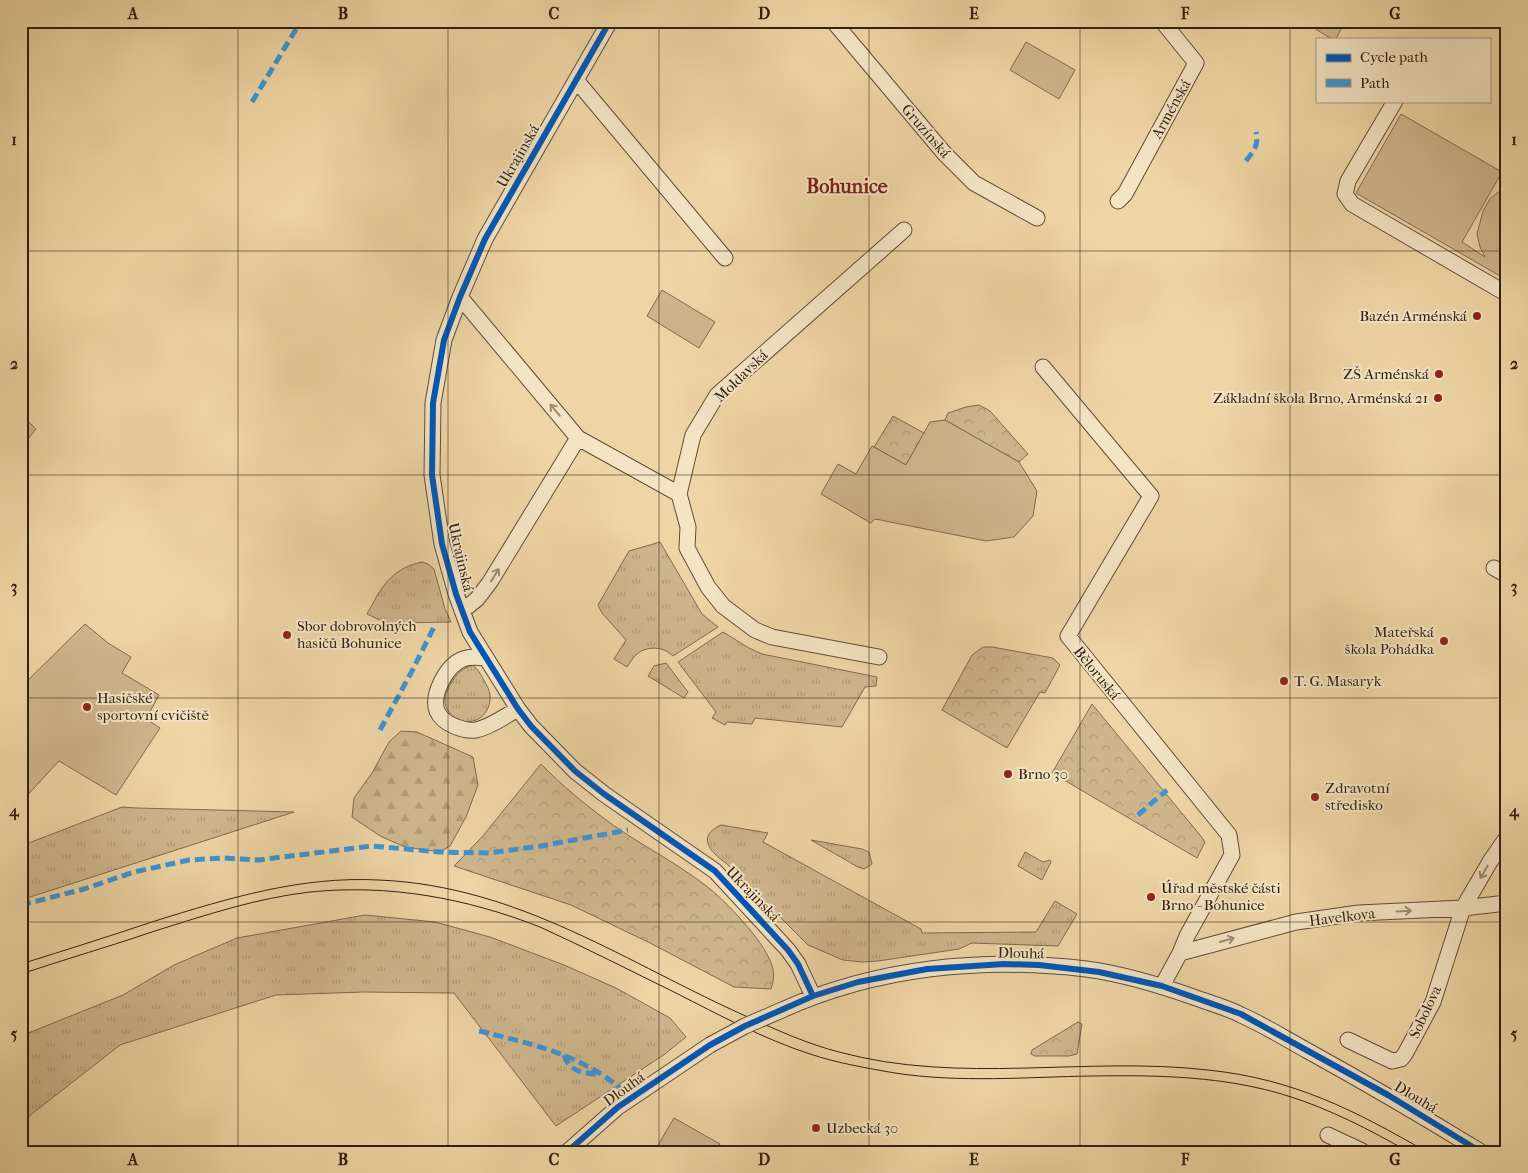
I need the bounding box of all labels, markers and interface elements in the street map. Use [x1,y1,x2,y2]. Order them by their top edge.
text: A [127,4,139,23]
text: B [338,4,348,23]
text: C [549,4,560,23]
text: D [758,4,770,23]
text: E [969,4,979,23]
text: F [1180,4,1190,23]
text: G [1389,4,1401,23]
legend [1316,38,1490,102]
text: Cycle path [1360,48,1428,66]
text: Path [1360,74,1390,92]
street label: Arménská [1147,75,1195,143]
street label: Gruzínská [898,100,955,162]
street label: Ukrajinská [493,120,544,191]
text: 1 [11,130,17,149]
text: 1 [1511,130,1517,149]
district label: Bohunice [806,175,888,198]
place label: Bazén Arménská [1360,307,1468,325]
marker: Bazén Arménská [1471,310,1483,322]
street label: Moldavská [710,345,772,406]
text: 2 [10,354,18,373]
text: 2 [1510,354,1518,373]
place label: ZŠ Arménská [1343,365,1430,383]
marker: ZŠ Arménská [1433,368,1445,380]
place label: Základní škola Brno, Arménská 21 [1213,389,1428,407]
marker: Základní škola Brno, Arménská 21 [1432,392,1444,404]
one-way arrow [549,403,560,416]
street label: Ukrajinská [444,521,478,594]
one-way arrow [490,569,500,583]
text: 3 [11,577,17,597]
text: 3 [1511,577,1517,597]
place label: Sbor dobrovolných hasičů Bohunice [297,617,417,652]
place label: Mateřská škola Pohádka [1345,623,1435,658]
marker: Sbor dobrovolných hasičů Bohunice [281,629,293,641]
marker: Mateřská škola Pohádka [1438,635,1450,647]
street label: Běloruská [1070,643,1125,704]
place label: T. G. Masaryk [1294,672,1382,690]
marker: T. G. Masaryk [1278,675,1290,687]
place label: Hasičské sportovní cvičiště [97,689,210,724]
marker: Hasičské sportovní cvičiště [81,701,93,713]
place label: Brno 30 [1018,765,1068,783]
marker: Brno 30 [1002,768,1014,780]
place label: Zdravotní středisko [1325,779,1390,814]
marker: Zdravotní středisko [1309,791,1321,803]
text: 4 [8,801,20,821]
text: 4 [1508,801,1520,821]
street label: Ukrajinská [722,863,784,926]
one-way arrow [1479,864,1489,879]
place label: Úřad městské části Brno - Bohunice [1161,879,1281,914]
marker: Úřad městské části Brno - Bohunice [1145,891,1157,903]
street label: Havelkova [1308,904,1377,930]
one-way arrow [1396,906,1412,915]
one-way arrow [1219,935,1235,944]
street label: Dlouhá [997,944,1046,962]
street label: Sobolova [1405,982,1446,1041]
text: 5 [11,1024,18,1043]
text: 5 [1511,1024,1518,1043]
street label: Dlouhá [600,1067,649,1110]
street label: Dlouhá [1391,1077,1442,1117]
place label: Uzbecká 30 [826,1119,898,1137]
marker: Uzbecká 30 [810,1122,822,1134]
text: A [127,1150,139,1169]
text: B [338,1150,348,1169]
text: C [549,1150,560,1169]
text: D [758,1150,770,1169]
text: E [969,1150,979,1169]
text: F [1180,1150,1190,1169]
text: G [1389,1150,1401,1169]

